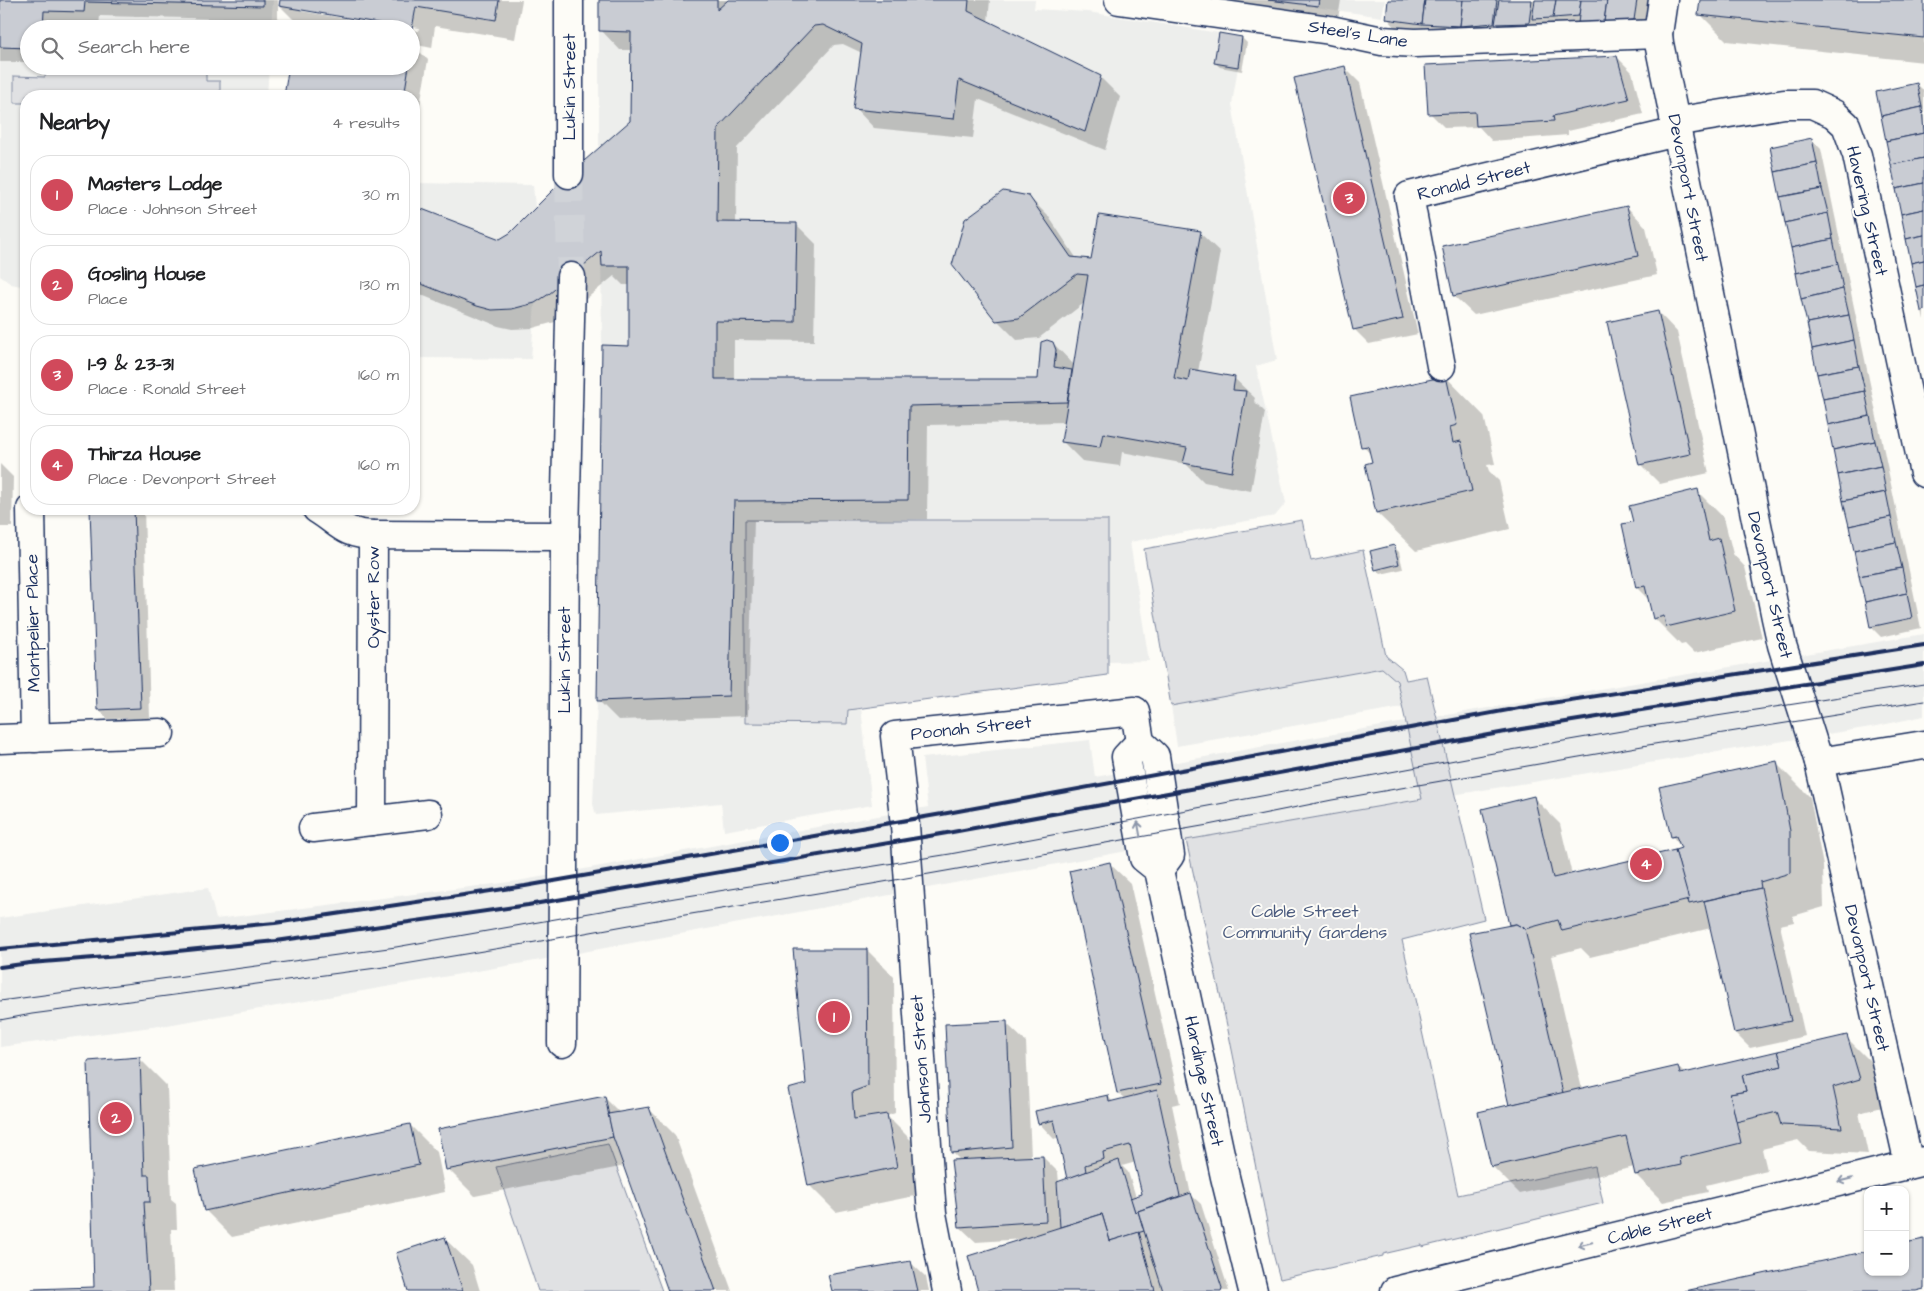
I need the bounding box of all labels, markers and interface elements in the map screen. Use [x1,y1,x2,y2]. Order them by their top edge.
street label: Steel's Lane [1306,14,1410,54]
search box [20,20,420,75]
street label: Lukin Street [557,33,582,141]
icon: search [38,34,66,62]
text: Search here [78,34,190,61]
text: Nearby [40,108,110,137]
text: 4 results [332,112,400,134]
street label: Devonport Street [1661,112,1715,265]
street label: Havering Street [1839,143,1894,279]
street label: Ronald Street [1415,155,1534,207]
text: Masters Lodge [88,171,222,198]
pin: 3 [1333,179,1365,217]
text: 1 [56,184,58,206]
text: 30 m [362,184,399,206]
text: Place · Johnson Street [88,198,257,220]
text: Gosling House [88,261,206,288]
text: 2 [52,274,62,296]
text: 130 m [360,274,399,296]
text: Place [88,288,128,310]
text: 1-9 & 23-31 [88,351,174,378]
text: 3 [53,364,61,386]
text: 160 m [358,364,399,386]
text: Place · Ronald Street [88,378,246,400]
text: Thirza House [88,441,201,468]
text: 4 [52,454,62,476]
text: 160 m [358,454,399,476]
text: Place · Devonport Street [88,468,276,490]
street label: Devonport Street [1741,509,1799,662]
street label: Oyster Row [361,546,387,648]
street label: Montpelier Place [19,553,47,692]
street label: Lukin Street [552,606,577,714]
street label: Poonah Street [909,709,1033,747]
one-way arrow [1133,821,1143,837]
your location [767,830,793,856]
pin: 4 [1630,845,1662,883]
park label: Cable Street Community Gardens [1223,899,1387,946]
street label: Devonport Street [1838,902,1896,1055]
street label: Johnson Street [904,993,938,1124]
pin: 1 [818,998,850,1036]
street label: Hardinge Street [1177,1013,1230,1149]
pin: 2 [100,1099,132,1137]
one-way arrow [1837,1176,1853,1185]
map controls [1864,1186,1909,1276]
button: + [1864,1186,1909,1231]
street label: Cable Street [1605,1201,1716,1251]
button: − [1864,1231,1909,1276]
one-way arrow [1577,1240,1593,1250]

